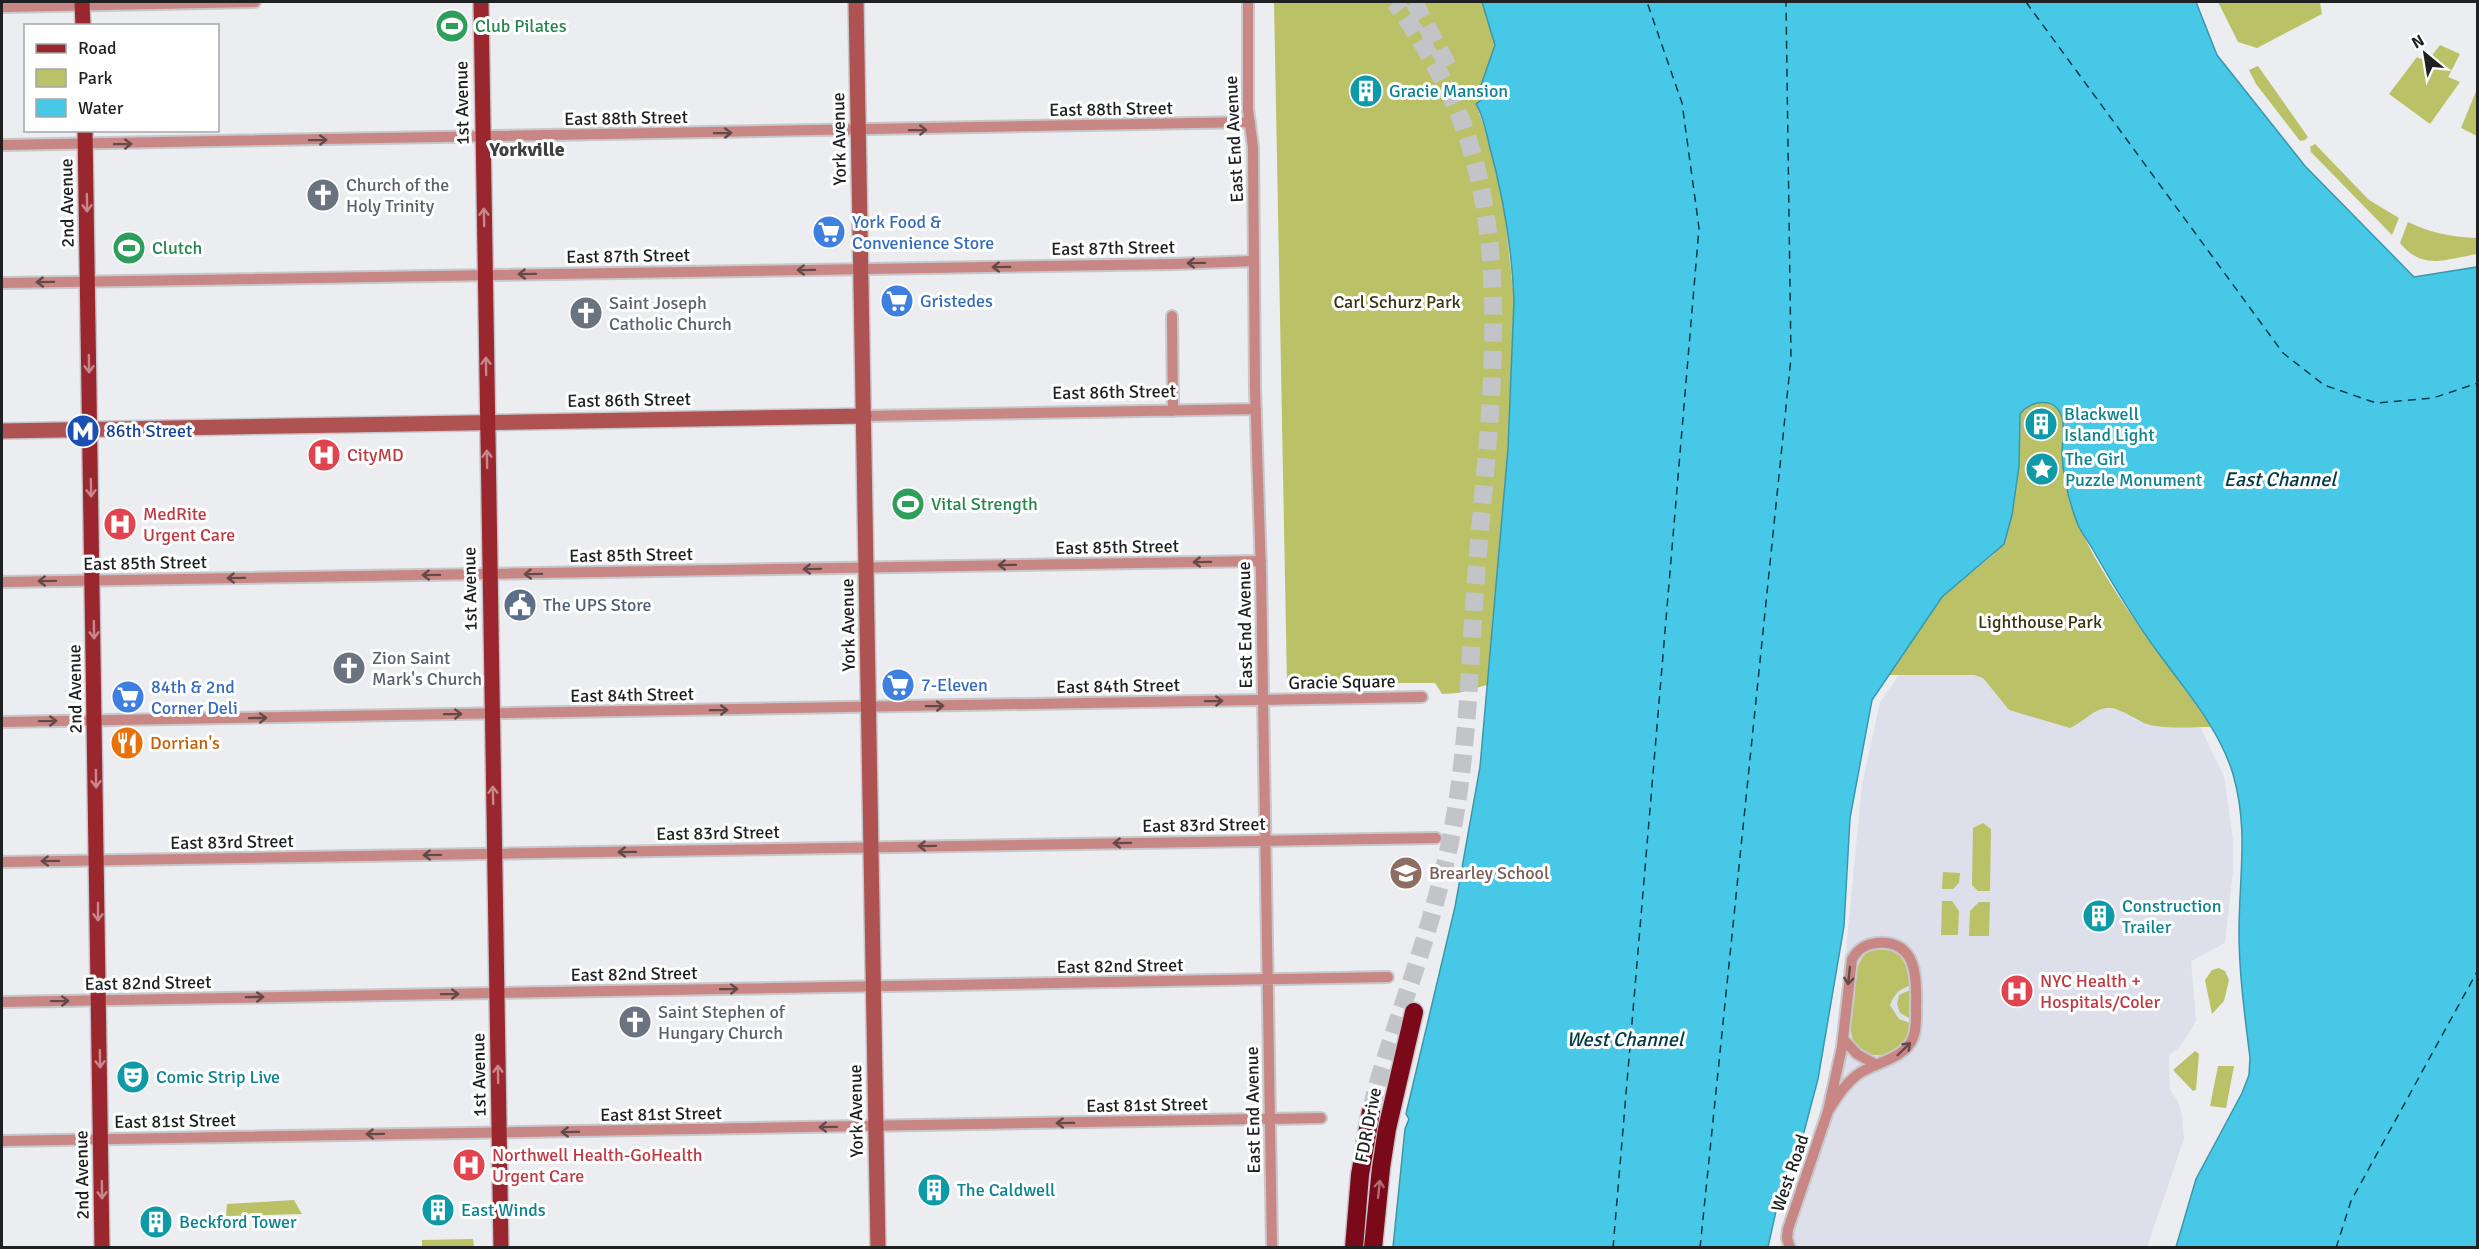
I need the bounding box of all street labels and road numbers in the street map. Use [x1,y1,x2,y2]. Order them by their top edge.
street label: 1st Avenue [450,61,474,145]
street label: East End Avenue [1220,75,1248,203]
street label: York Avenue [827,92,851,186]
street label: East 88th Street [1049,97,1173,121]
street label: East 88th Street [564,106,688,130]
street label: 2nd Avenue [55,158,79,248]
street label: East 87th Street [1051,236,1175,260]
street label: East 87th Street [566,244,690,268]
street label: East 86th Street [1052,380,1176,404]
street label: East 86th Street [567,388,691,412]
street label: East 85th Street [1055,535,1179,559]
street label: East 85th Street [569,543,693,567]
street label: 1st Avenue [458,547,482,631]
street label: East 85th Street [83,551,207,575]
street label: East End Avenue [1233,561,1257,689]
street label: York Avenue [836,578,860,672]
street label: 2nd Avenue [63,644,87,734]
street label: Gracie Square [1288,670,1396,694]
street label: East 84th Street [1056,674,1180,698]
street label: East 84th Street [570,683,694,707]
street label: East 83rd Street [1142,813,1266,837]
street label: East 83rd Street [656,821,780,845]
street label: East 83rd Street [170,830,294,854]
street label: East 82nd Street [1056,954,1184,978]
street label: East 82nd Street [570,962,698,986]
street label: East 82nd Street [84,971,212,995]
street label: 1st Avenue [467,1033,491,1117]
street label: East End Avenue [1241,1046,1265,1174]
street label: York Avenue [844,1064,868,1158]
street label: FDR Drive [1350,1086,1386,1164]
street label: East 81st Street [1086,1093,1208,1117]
street label: East 81st Street [600,1102,722,1126]
street label: East 81st Street [114,1109,236,1133]
street label: 2nd Avenue [70,1130,94,1220]
street label: West Road [1767,1131,1813,1215]

